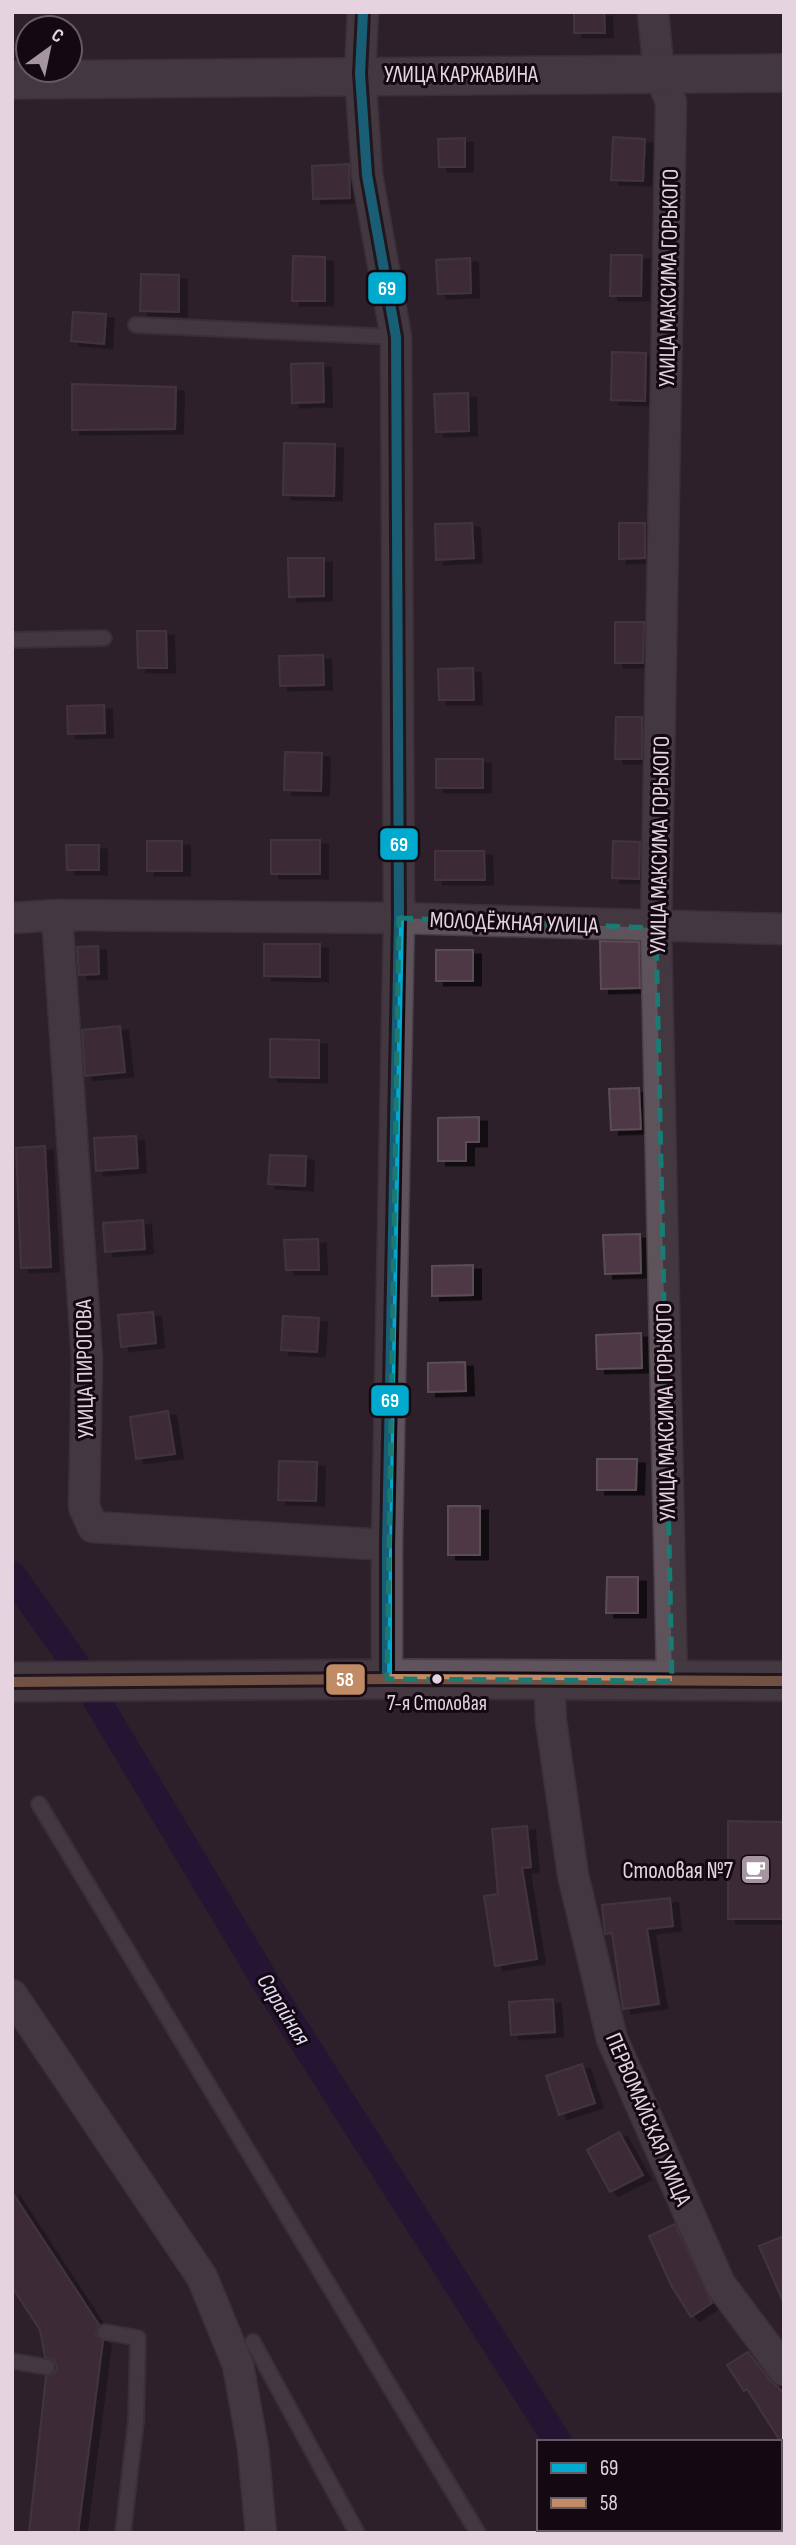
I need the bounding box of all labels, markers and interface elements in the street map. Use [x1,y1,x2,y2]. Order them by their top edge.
north arrow [14,14,84,84]
text: С [47,24,68,48]
street label: УЛИЦА КАРЖАВИНА [384,61,538,89]
street label: УЛИЦА МАКСИМА ГОРЬКОГО [653,169,685,387]
line badge: 69 [367,271,407,305]
text: 69 [378,278,396,301]
street label: УЛИЦА МАКСИМА ГОРЬКОГО [644,736,676,954]
line badge: 69 [379,827,419,861]
text: 69 [390,834,408,857]
street label: МОЛОДЁЖНАЯ УЛИЦА [429,906,599,940]
street label: УЛИЦА ПИРОГОВА [70,1299,100,1439]
street label: УЛИЦА МАКСИМА ГОРЬКОГО [650,1303,682,1521]
line badge: 69 [370,1384,410,1417]
text: 69 [381,1390,399,1413]
line badge: 58 [325,1663,366,1696]
text: 58 [336,1669,354,1692]
marker: 7-я Столовая [430,1672,444,1686]
place label: 7-я Столовая [387,1691,487,1716]
cafe icon: Столовая №7 [739,1853,773,1887]
place label: Столовая №7 [622,1857,733,1885]
water label: Сарайная [250,1968,317,2051]
street label: ПЕРВОМАЙСКАЯ УЛИЦА [599,2029,697,2210]
legend [537,2440,782,2531]
text: 69 [600,2456,618,2481]
text: 58 [600,2491,618,2516]

